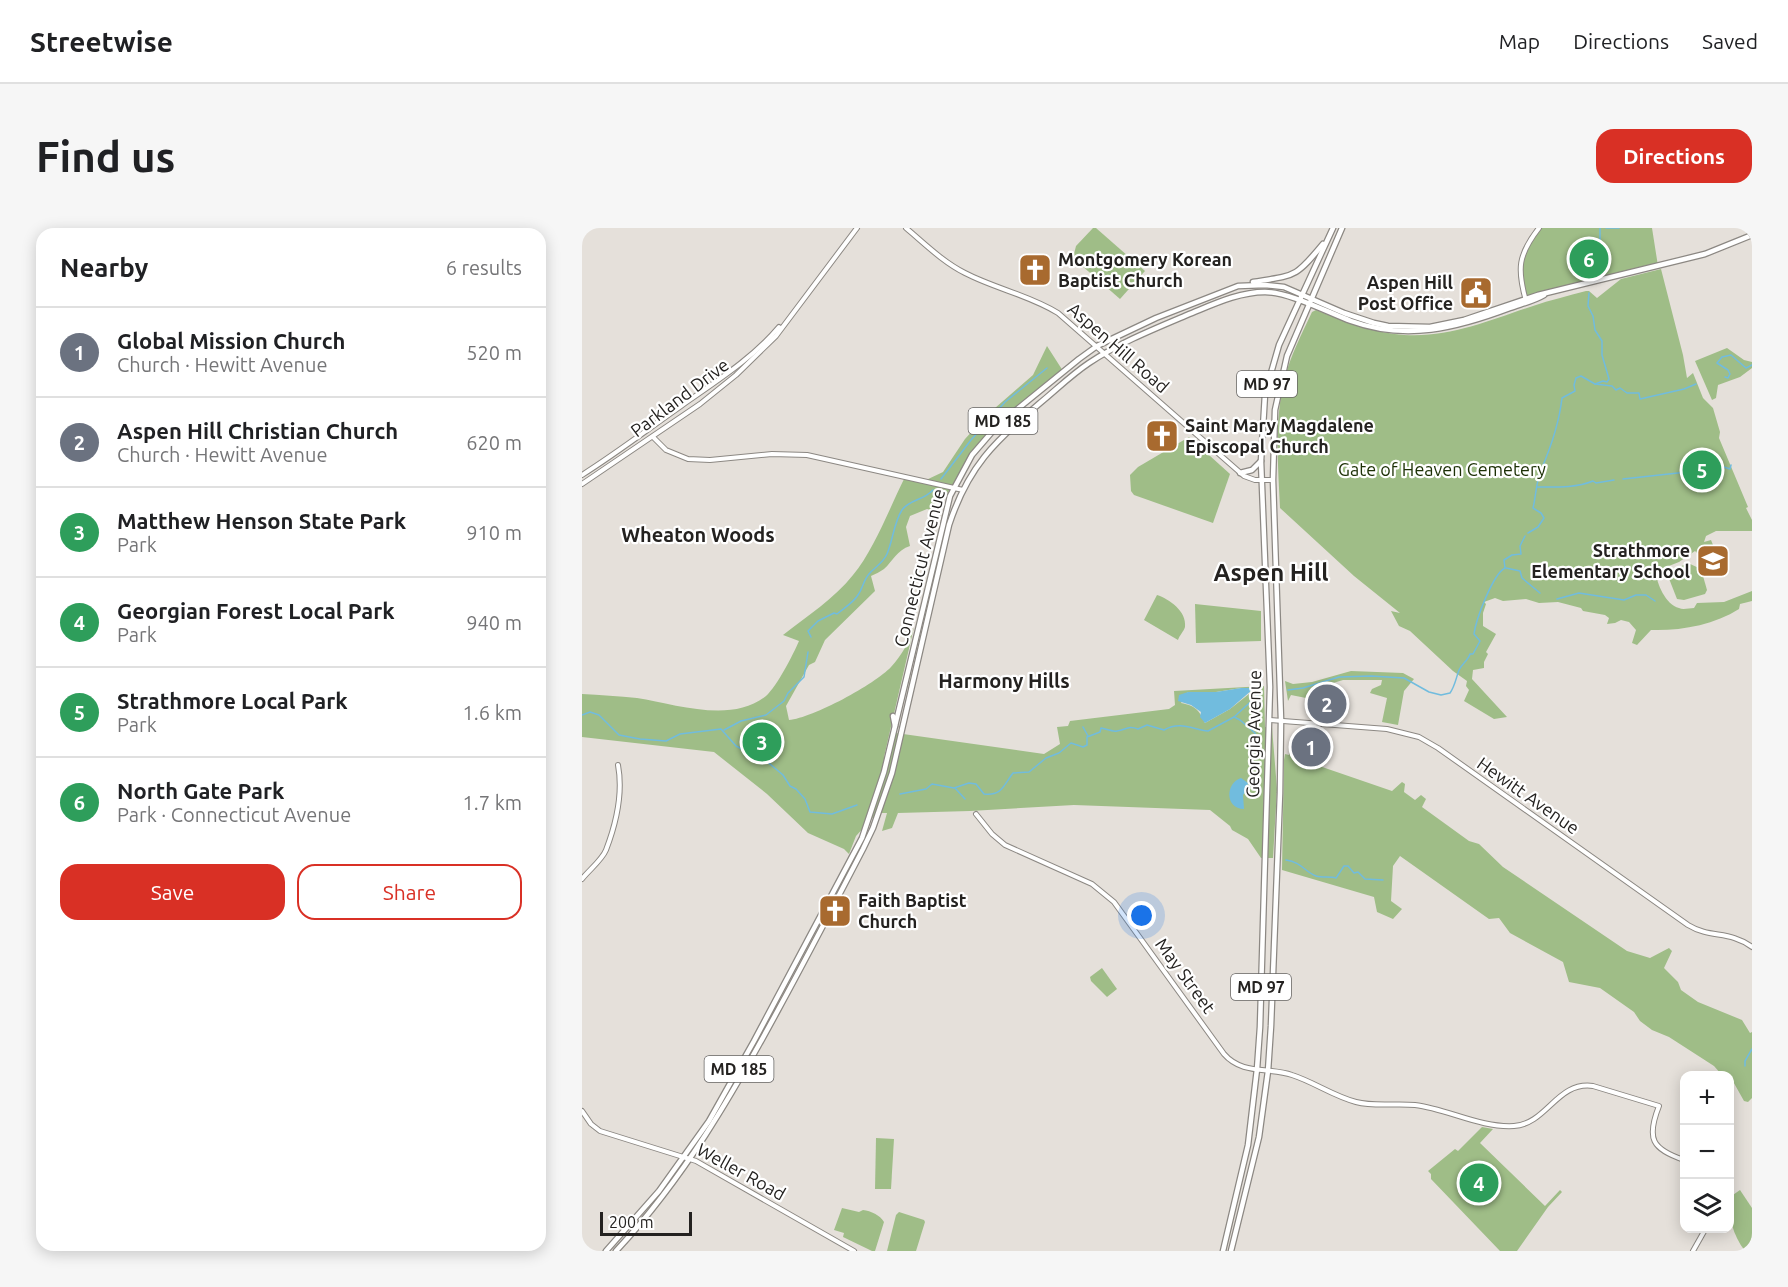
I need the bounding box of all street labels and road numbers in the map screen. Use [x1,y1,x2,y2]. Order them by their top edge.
street label: Aspen Hill Road [1064,298,1173,396]
street label: Parkland Drive [627,354,732,440]
road number: MD 97 [1237,371,1297,397]
road number: MD 185 [968,408,1038,434]
street label: Connecticut Avenue [890,487,948,649]
street label: Georgia Avenue [1242,670,1264,798]
street label: Hewitt Avenue [1474,753,1583,838]
street label: May Street [1152,934,1220,1017]
road number: MD 97 [1231,974,1291,1000]
road number: MD 185 [704,1056,774,1082]
street label: Weller Road [694,1139,789,1204]

